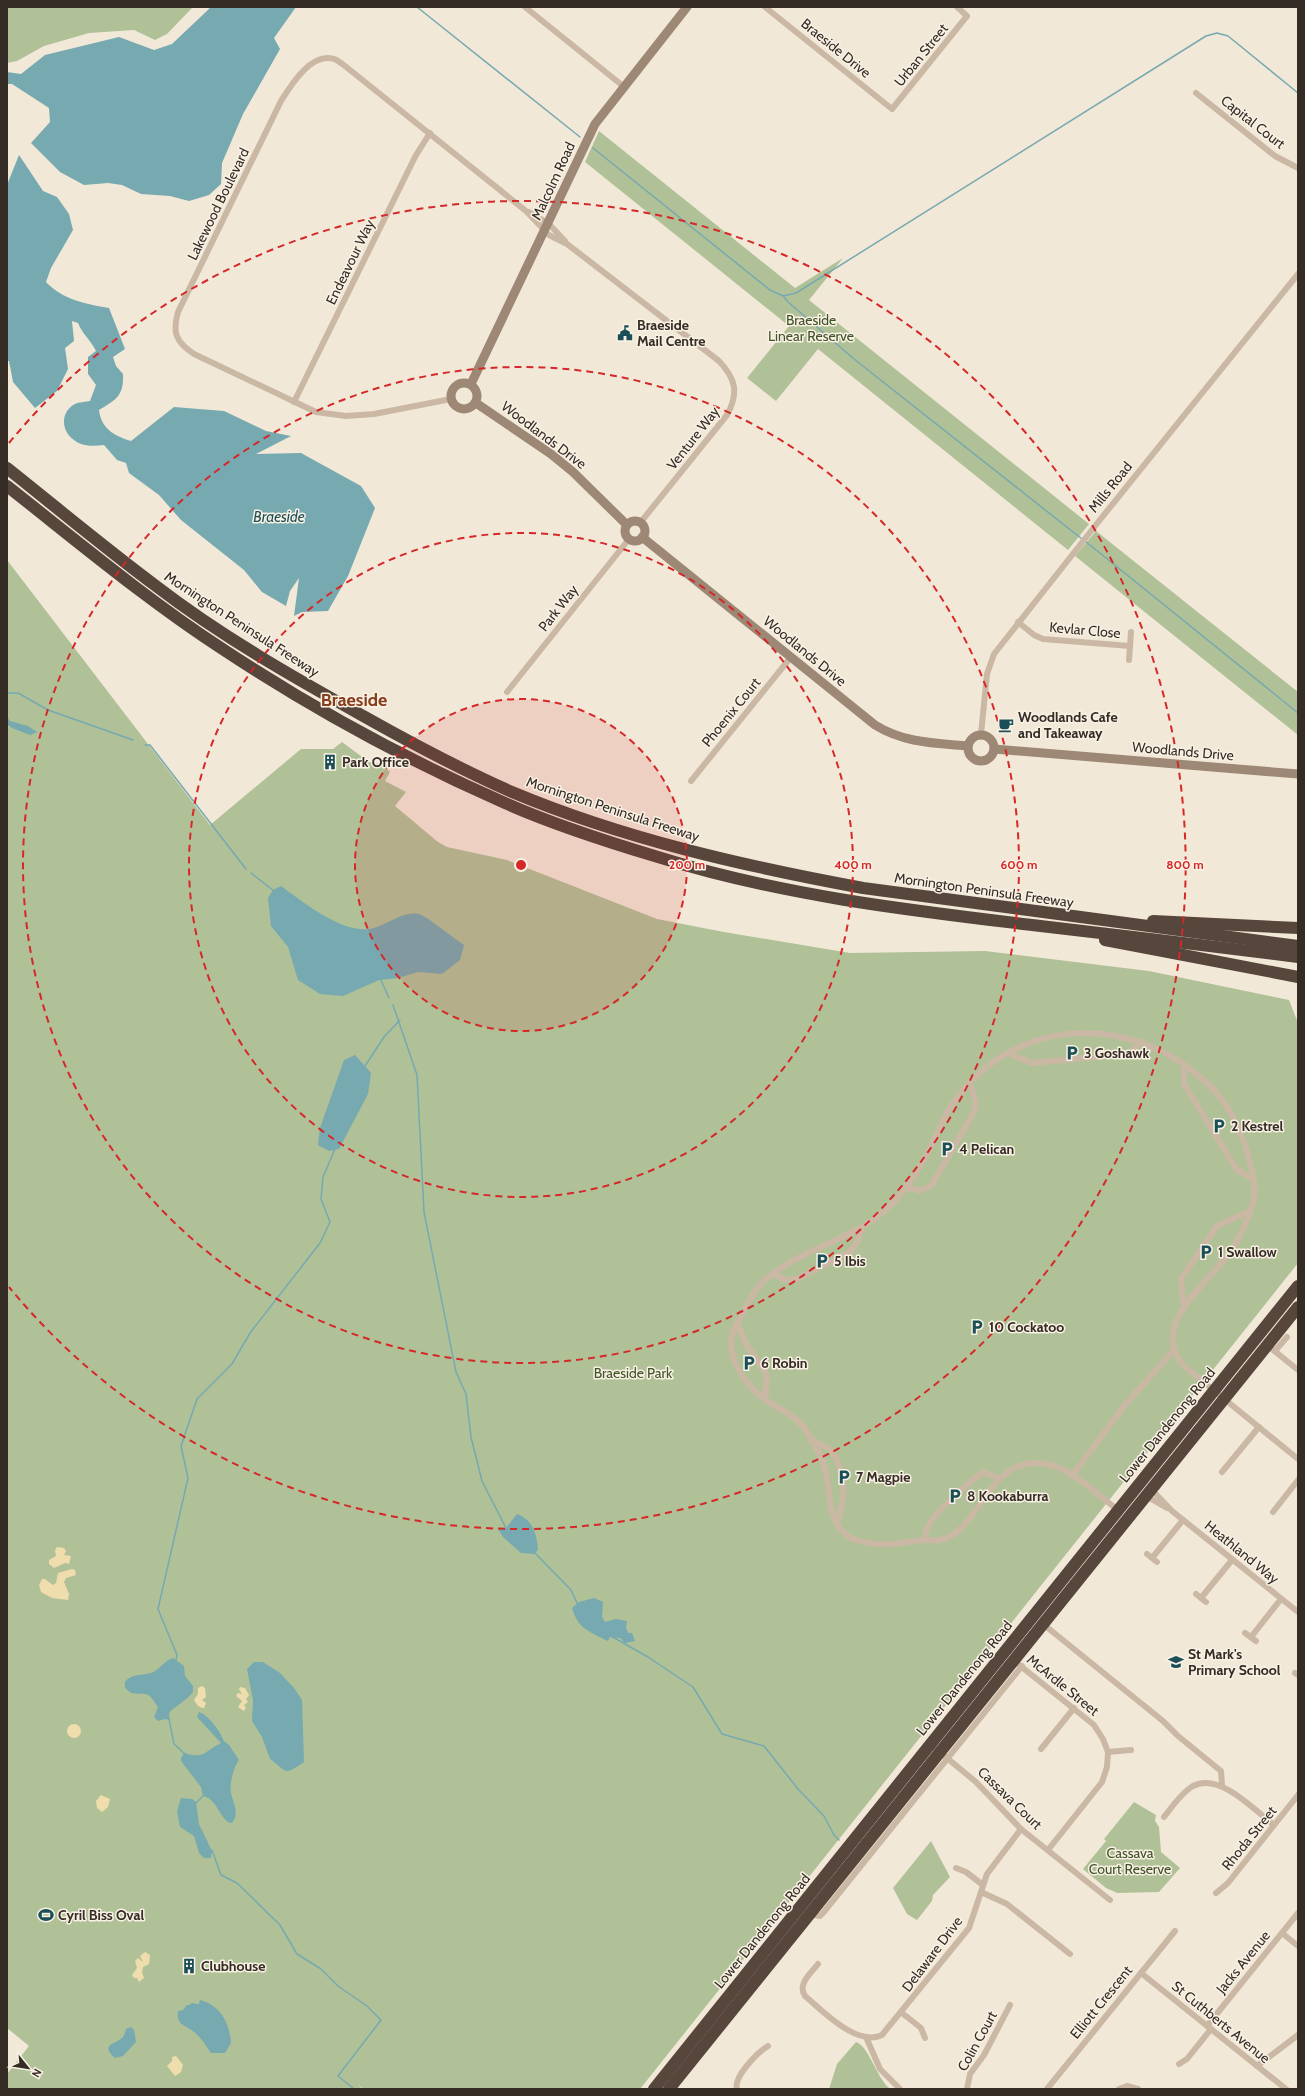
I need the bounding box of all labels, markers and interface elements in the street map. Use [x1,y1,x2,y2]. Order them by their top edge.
street label: Braeside Drive [797,14,875,82]
street label: Urban Street [890,20,952,90]
street label: Capital Court [1217,91,1289,153]
street label: Malcolm Road [527,139,579,223]
street label: Lakewood Boulevard [183,145,253,263]
street label: Endeavour Way [322,217,378,307]
park label: Braeside Linear Reserve [768,311,854,345]
place label: Braeside Mail Centre [637,316,706,350]
public building icon: Braeside Mail Centre [616,324,634,342]
street label: Woodlands Drive [498,397,590,473]
street label: Venture Way [663,403,723,473]
street label: Mills Road [1084,458,1136,516]
water label: Braeside [253,508,305,526]
street label: Mornington Peninsula Freeway [161,567,323,681]
street label: Park Way [534,581,582,635]
street label: Woodlands Drive [760,612,850,690]
street label: Kevlar Close [1049,618,1121,642]
street label: Phoenix Court [698,674,764,750]
district label: Braeside [321,689,387,711]
place label: Woodlands Cafe and Takeaway [1018,708,1118,742]
cafe icon: Woodlands Cafe and Takeaway [997,716,1015,734]
street label: Woodlands Drive [1131,738,1235,764]
building icon: Park Office [321,753,339,771]
place label: Park Office [342,753,409,771]
street label: Mornington Peninsula Freeway [524,772,702,846]
text: 200 m [669,857,705,872]
text: 400 m [834,857,872,872]
text: 600 m [1001,857,1037,872]
text: 800 m [1166,857,1204,872]
centre of rings [514,858,528,872]
street label: Mornington Peninsula Freeway [893,868,1075,912]
parking icon: 3 Goshawk [1063,1044,1081,1062]
place label: 3 Goshawk [1084,1044,1149,1062]
parking icon: 2 Kestrel [1210,1117,1228,1135]
place label: 2 Kestrel [1231,1117,1283,1135]
parking icon: 4 Pelican [938,1140,956,1158]
place label: 4 Pelican [959,1140,1014,1158]
parking icon: 1 Swallow [1197,1243,1215,1261]
place label: 1 Swallow [1218,1243,1278,1261]
parking icon: 5 Ibis [813,1252,831,1270]
place label: 5 Ibis [834,1252,866,1270]
parking icon: 10 Cockatoo [968,1318,986,1336]
place label: 10 Cockatoo [989,1318,1064,1336]
parking icon: 6 Robin [740,1354,758,1372]
place label: 6 Robin [761,1354,808,1372]
park label: Braeside Park [594,1364,673,1382]
street label: Lower Dandenong Road [1115,1364,1219,1486]
parking icon: 7 Magpie [835,1468,853,1486]
place label: 7 Magpie [856,1468,910,1486]
parking icon: 8 Kookaburra [946,1487,964,1505]
place label: 8 Kookaburra [967,1487,1048,1505]
street label: Heathland Way [1201,1516,1283,1588]
street label: Lower Dandenong Road [912,1617,1016,1739]
place label: St Mark's Primary School [1188,1645,1281,1679]
street label: McArdle Street [1023,1650,1103,1720]
school or university icon: St Mark's Primary School [1167,1653,1185,1671]
street label: Cassava Court [974,1763,1046,1833]
street label: Rhoda Street [1218,1802,1280,1874]
park label: Cassava Court Reserve [1089,1844,1171,1878]
street label: Lower Dandenong Road [710,1870,814,1992]
sports icon: Cyril Biss Oval [37,1906,55,1924]
place label: Cyril Biss Oval [58,1906,144,1924]
street label: Delaware Drive [898,1913,966,1995]
street label: Jacks Avenue [1211,1927,1274,1998]
building icon: Clubhouse [180,1957,198,1975]
place label: Clubhouse [201,1957,265,1975]
street label: Elliott Crescent [1066,1961,1136,2042]
street label: St Cuthberts Avenue [1168,1977,1274,2067]
street label: Colin Court [953,2008,1001,2074]
north arrow [8,2048,48,2088]
text: N [29,2066,45,2080]

